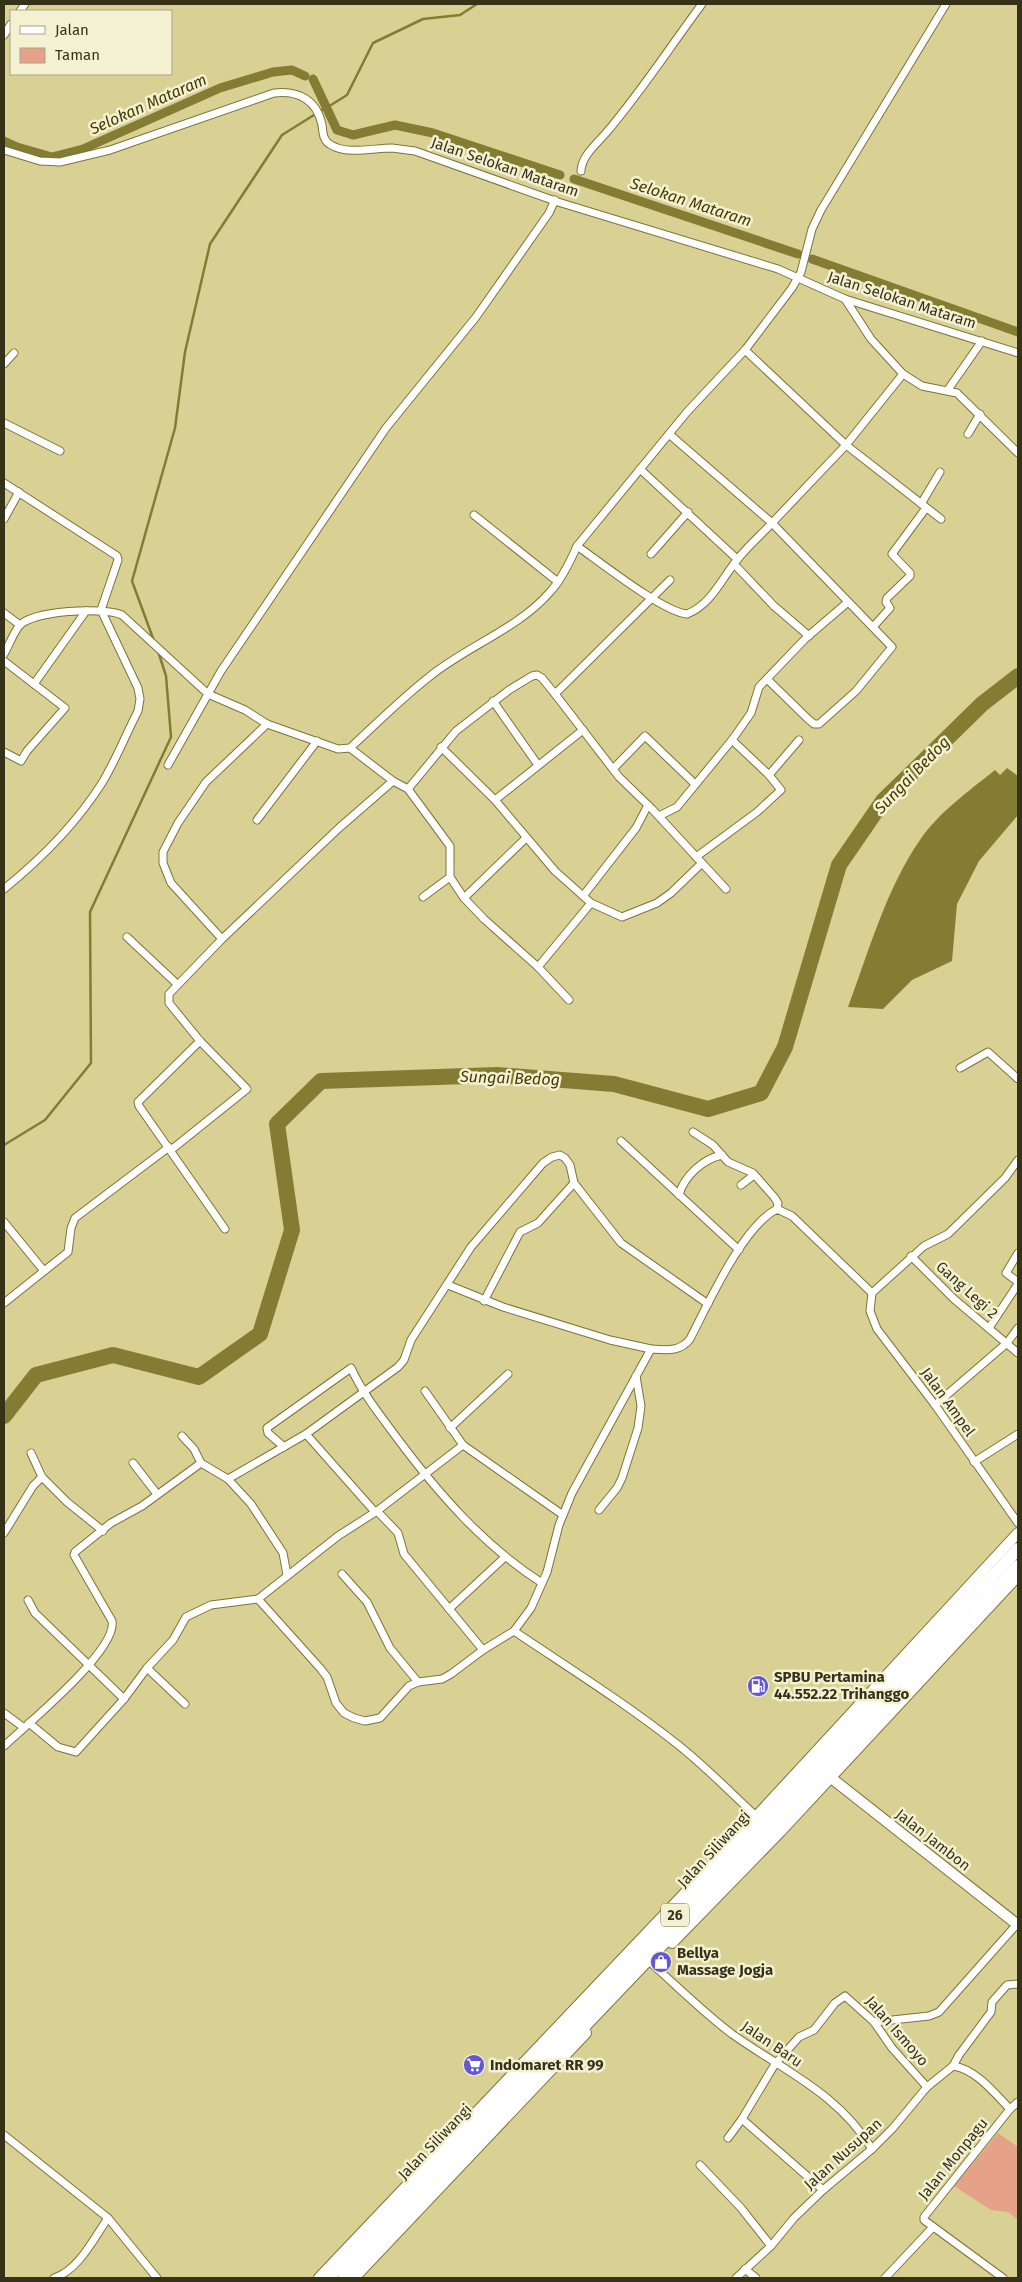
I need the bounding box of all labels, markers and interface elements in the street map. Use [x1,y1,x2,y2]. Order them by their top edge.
legend [10,10,172,75]
text: Jalan [55,21,89,39]
text: Taman [55,46,100,64]
water label: Selokan Mataram [86,70,209,139]
street label: Jalan Selokan Mataram [429,133,581,201]
water label: Selokan Mataram [627,173,754,231]
street label: Jalan Selokan Mataram [825,267,979,333]
water label: Sungai Bedog [870,732,954,818]
water label: Sungai Bedog [459,1067,560,1089]
street label: Gang Legi 2 [932,1258,1002,1322]
street label: Jalan Ampel [917,1364,979,1440]
place label: SPBU Pertamina 44.552.22 Trihanggo [774,1668,910,1703]
fuel station icon: SPBU Pertamina 44.552.22 Trihanggo [746,1674,770,1698]
street label: Jalan Jambon [892,1805,974,1875]
street label: Jalan Siliwangi [674,1807,754,1891]
road number: 26 [661,1904,689,1926]
place label: Bellya Massage Jogja [677,1944,773,1979]
shop icon: Bellya Massage Jogja [649,1950,673,1974]
street label: Jalan Ismoyo [862,1992,932,2070]
street label: Jalan Baru [738,2017,806,2071]
supermarket icon: Indomaret RR 99 [462,2053,486,2077]
place label: Indomaret RR 99 [490,2056,604,2074]
street label: Jalan Siliwangi [394,2100,476,2184]
street label: Jalan Nusupan [800,2114,886,2194]
street label: Jalan Monpagu [914,2114,992,2204]

